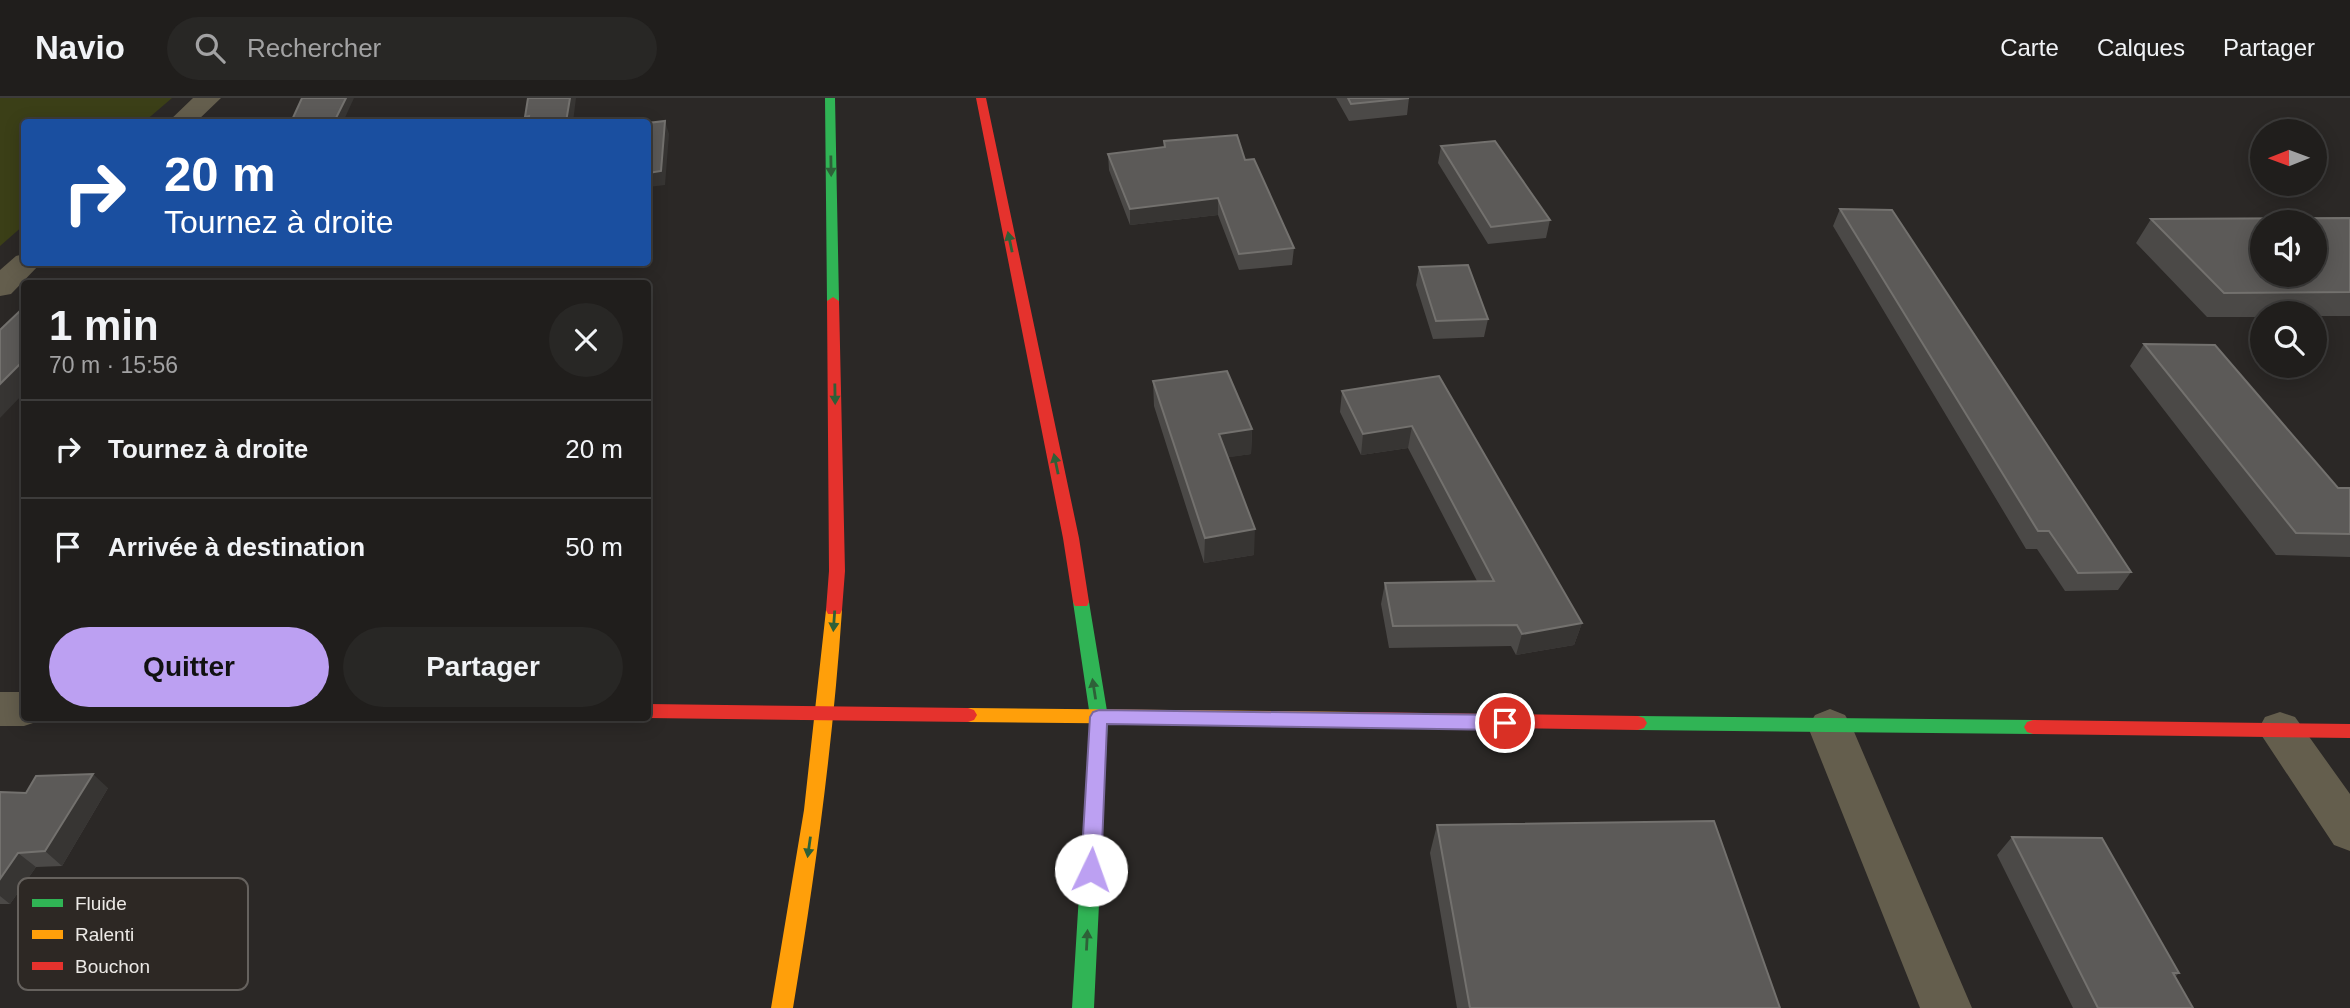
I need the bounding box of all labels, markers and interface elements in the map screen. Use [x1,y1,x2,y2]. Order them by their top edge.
search box [167,17,657,80]
text: Navio [35,29,125,66]
icon: search [191,29,229,67]
text: Rechercher [247,33,381,63]
text: Carte [2000,34,2059,61]
text: Calques [2097,34,2185,61]
text: Partager [2223,34,2315,61]
north arrow [2250,119,2328,196]
map controls [2250,119,2327,378]
icon: right [49,147,140,238]
text: 20 m [164,147,276,201]
one-way arrow [825,155,837,177]
text: Tournez à droite [164,204,393,240]
button: sound [2250,210,2327,287]
one-way arrow [1005,231,1016,253]
button: search [2250,301,2327,378]
text: 1 min [49,302,159,349]
button: close [549,303,623,377]
text: 70 m · 15:56 [49,352,178,378]
one-way arrow [829,383,841,405]
icon: right [49,430,87,468]
text: Tournez à droite [108,434,308,464]
text: 20 m [565,434,623,464]
one-way arrow [1050,453,1061,475]
icon: arrive [49,528,87,566]
text: Arrivée à destination [108,532,365,562]
text: 50 m [565,532,623,562]
one-way arrow [828,610,839,632]
button: Quitter [49,627,329,707]
button: Partager [343,627,623,707]
one-way arrow [1089,677,1100,699]
pin [1475,693,1535,753]
icon: arrive [1486,704,1524,742]
position arrow [1054,833,1128,907]
one-way arrow [803,836,814,858]
legend [18,878,248,990]
text: Fluide [75,893,127,914]
text: Ralenti [75,924,134,945]
one-way arrow [1082,929,1093,951]
text: Bouchon [75,956,150,977]

